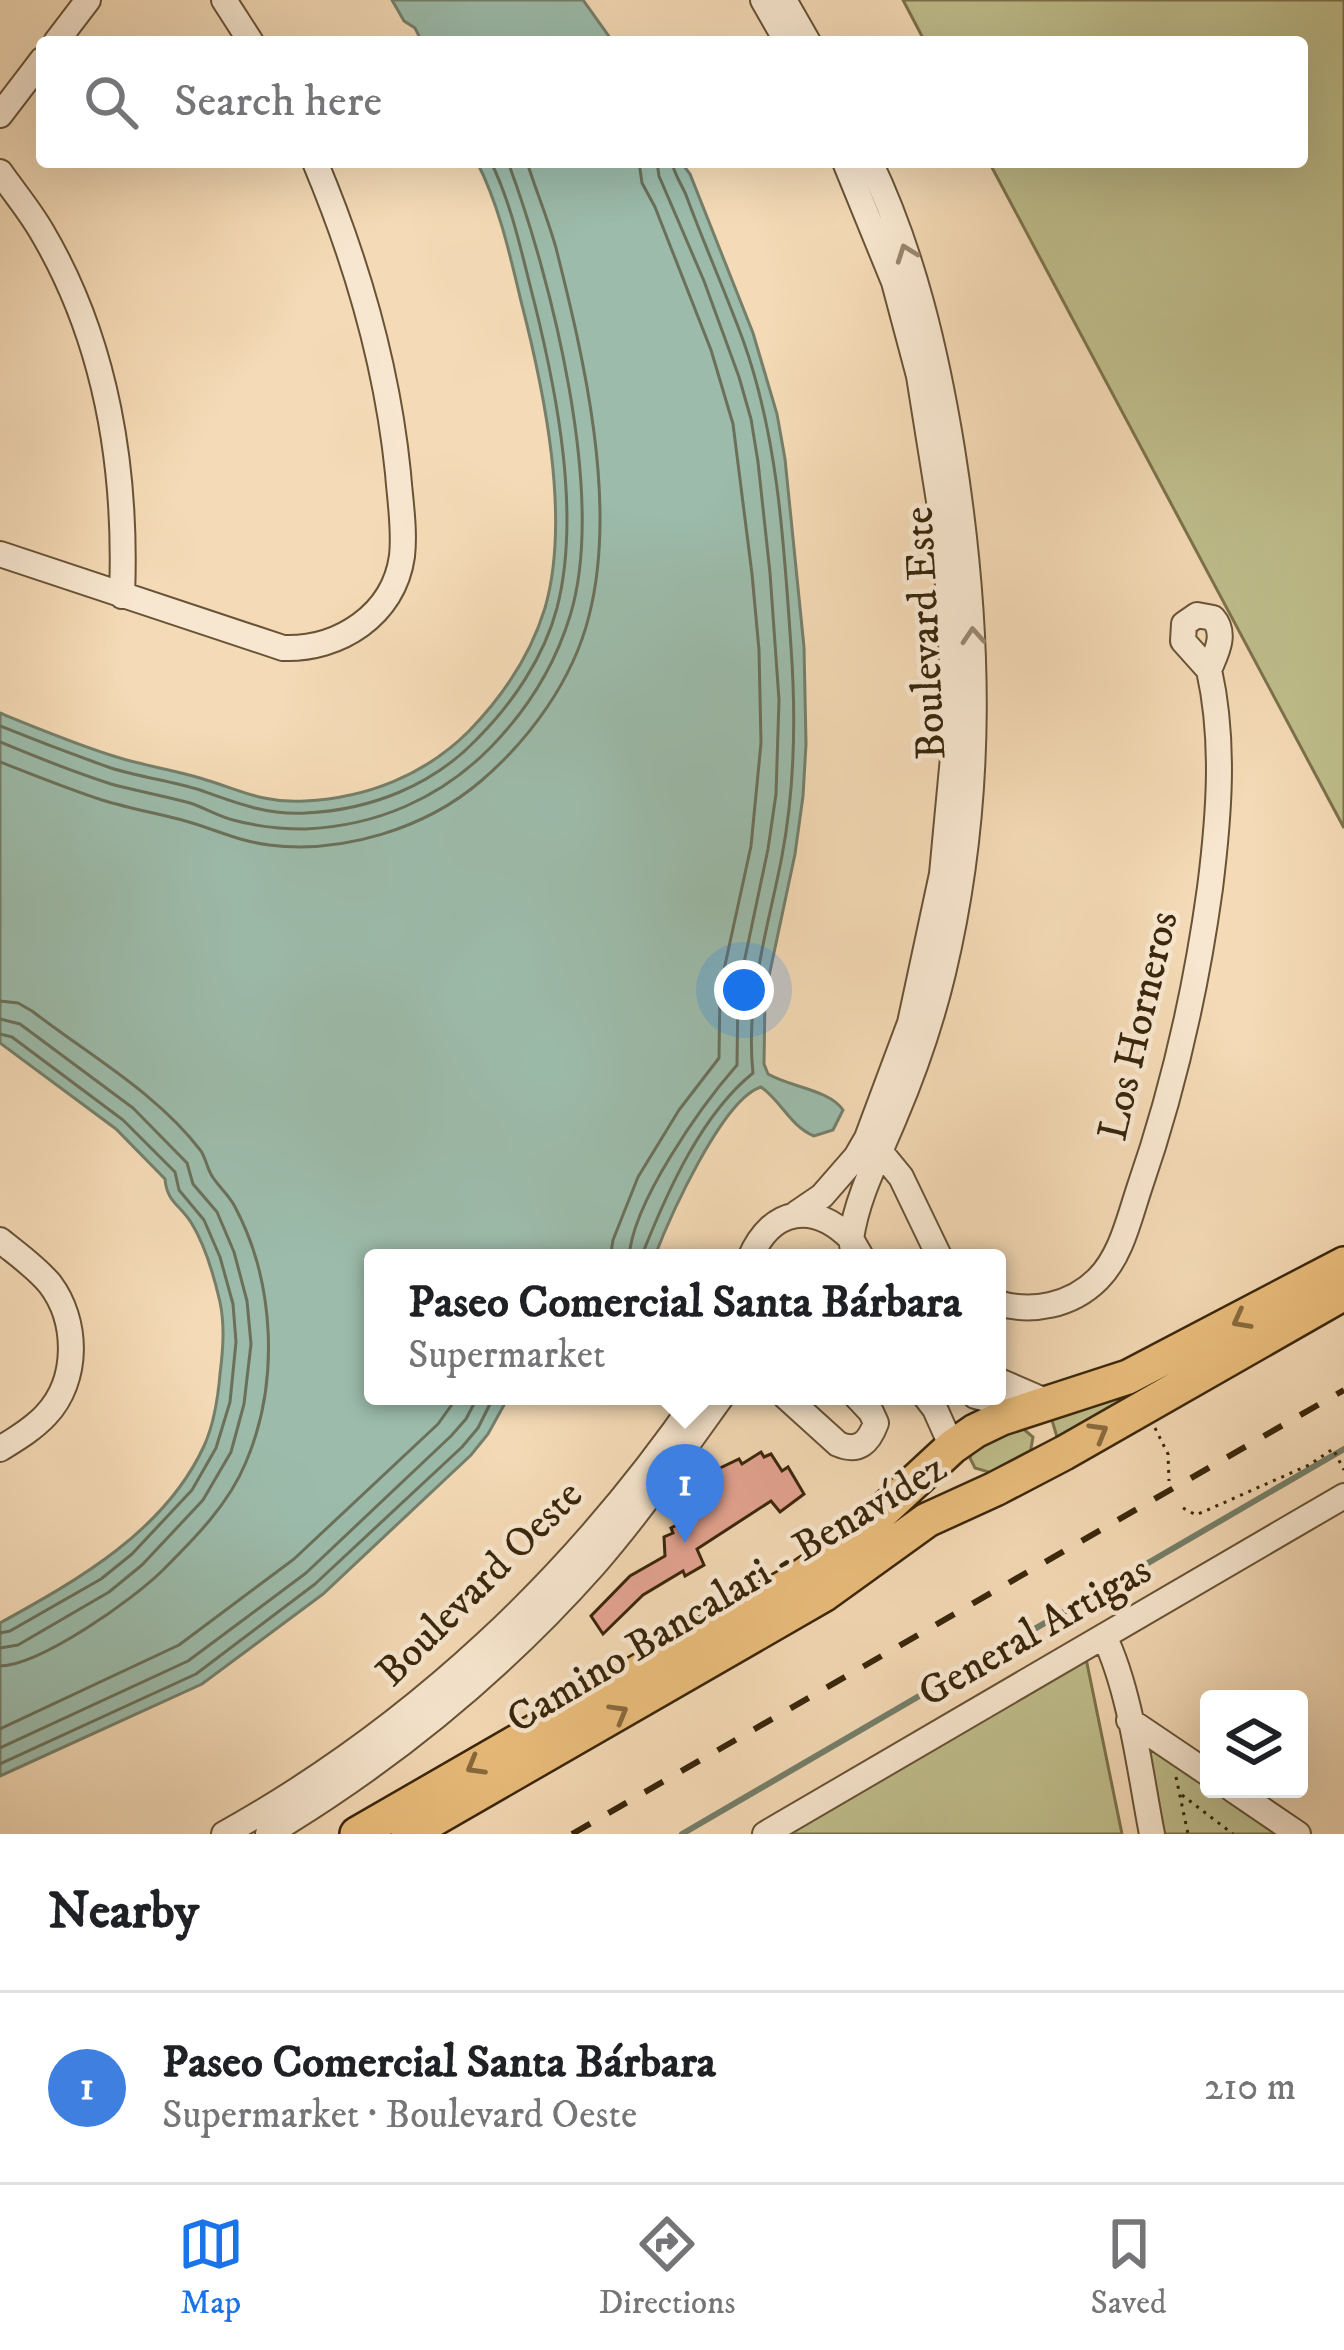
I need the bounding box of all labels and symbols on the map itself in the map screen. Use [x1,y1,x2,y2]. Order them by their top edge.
one-way arrow [895,244,920,265]
street label: Boulevard Este [893,505,959,761]
one-way arrow [960,626,986,645]
street label: Los Horneros [1087,906,1191,1146]
your location [714,960,774,1020]
one-way arrow [1232,1306,1254,1329]
one-way arrow [1086,1423,1108,1446]
street label: Camino Bancalari - Benavídez [498,1442,956,1746]
pin: 1 [646,1444,724,1543]
street label: Boulevard Oeste [366,1470,594,1698]
street label: General Artigas [909,1544,1161,1720]
one-way arrow [606,1705,628,1728]
one-way arrow [466,1752,487,1775]

